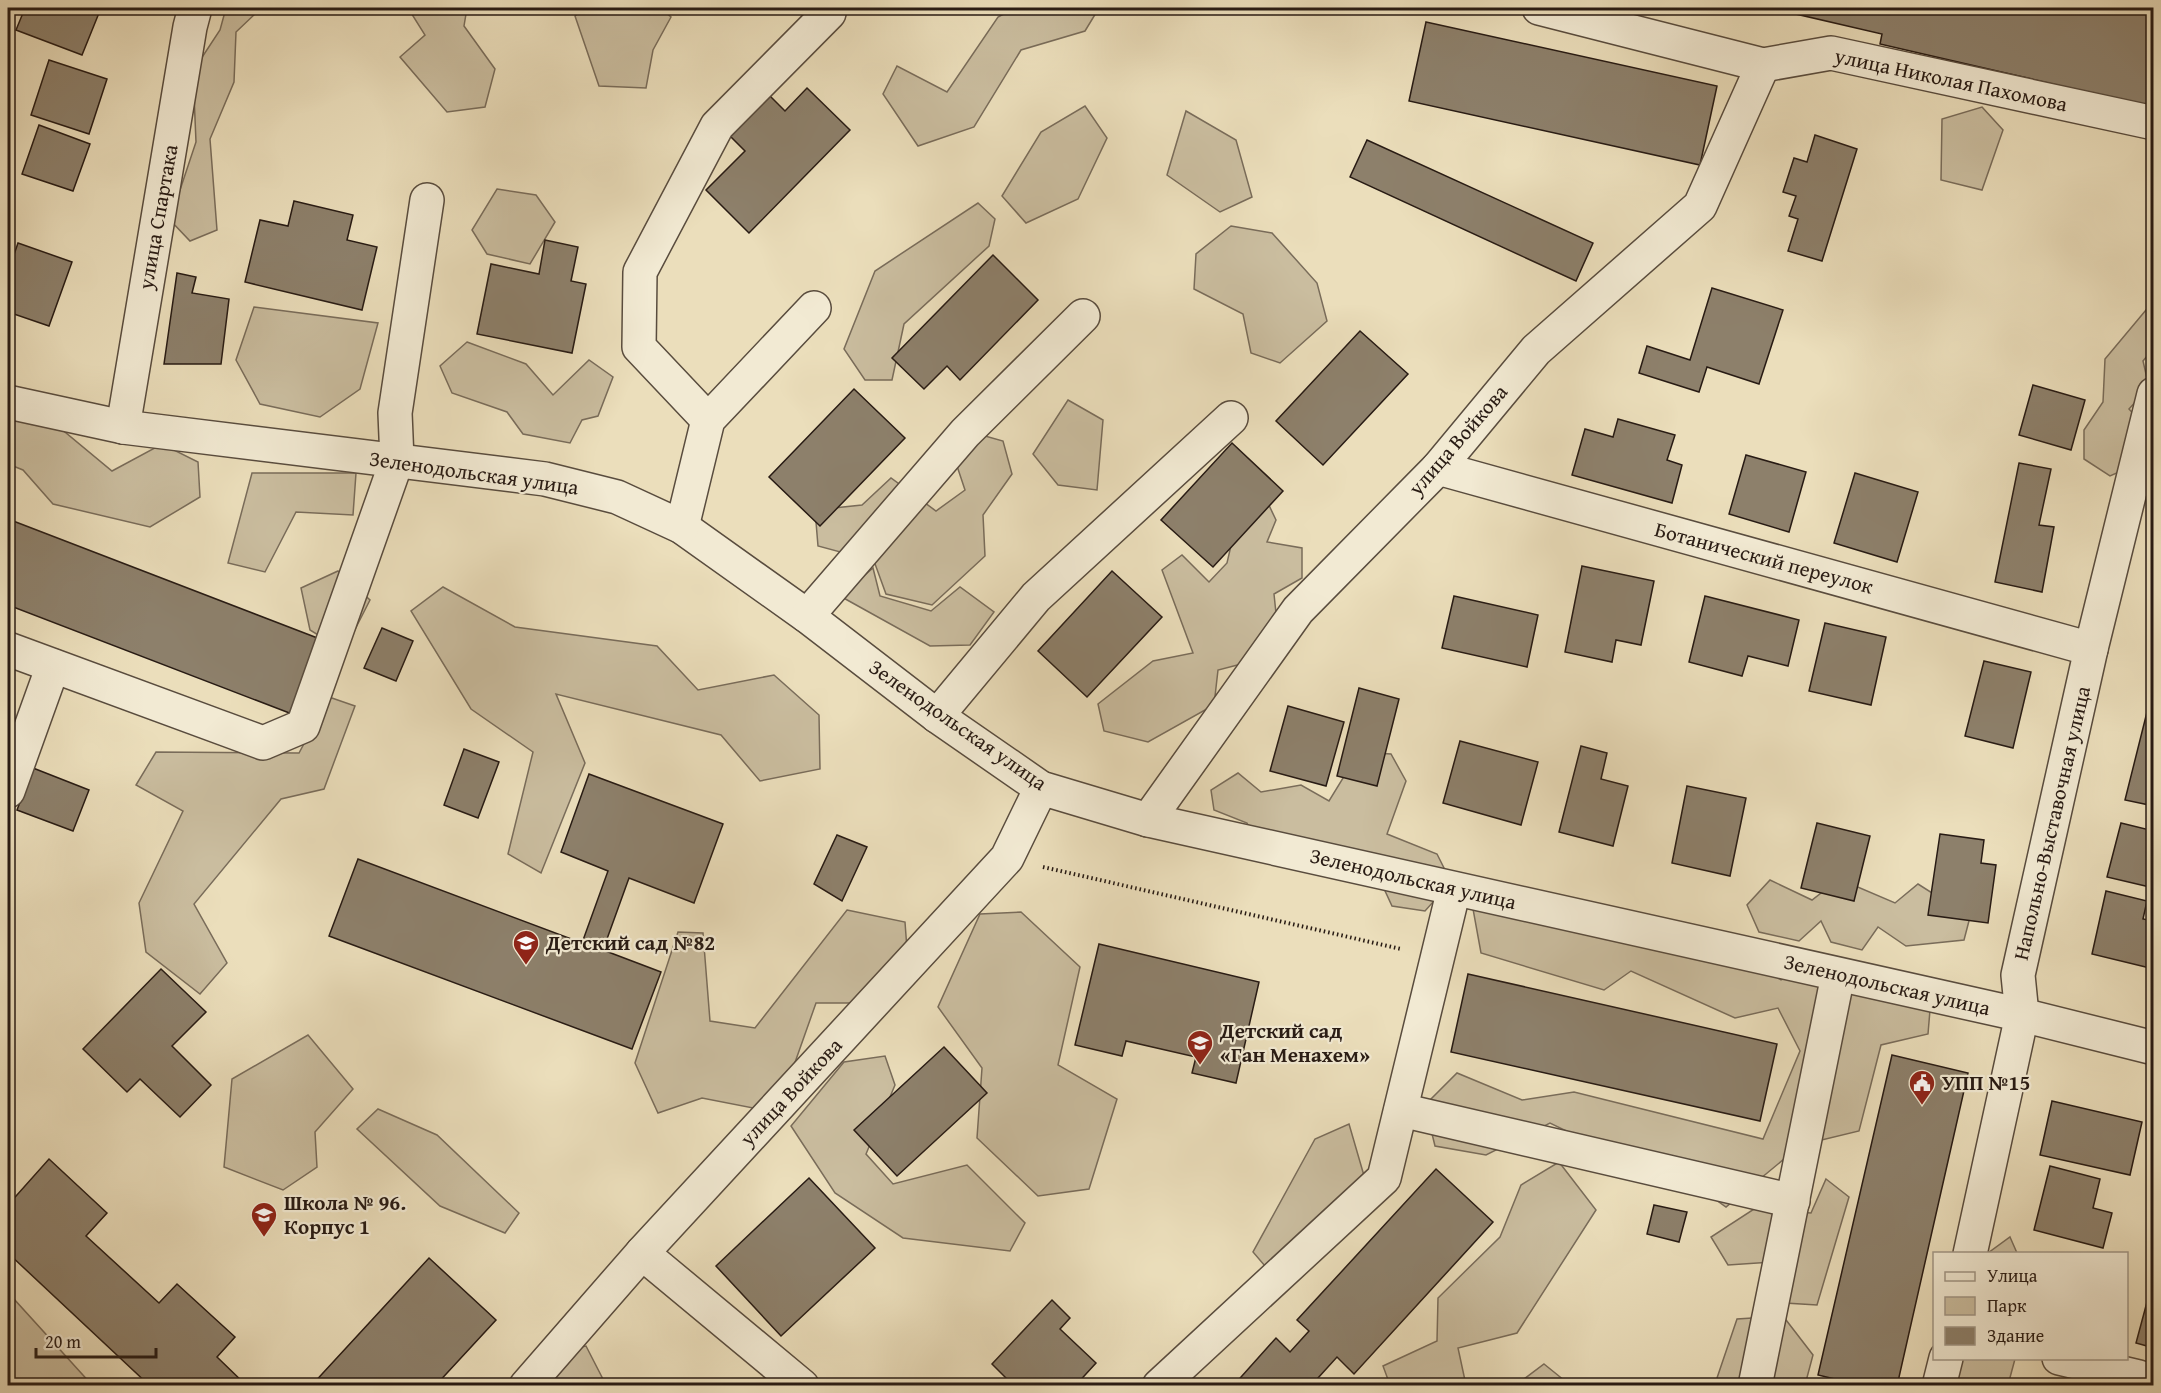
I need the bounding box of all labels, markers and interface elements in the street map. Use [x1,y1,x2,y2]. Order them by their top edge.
street label: улица Николая Пахомова [1831,39,2070,119]
street label: улица Спартака [129,142,186,293]
street label: улица Войкова [1400,377,1515,503]
street label: Зеленодольская улица [368,442,581,503]
street label: Ботанический переулок [1651,513,1877,602]
street label: Зеленодольская улица [863,651,1054,798]
street label: Напольно-Выставочная улица [2005,683,2098,963]
street label: Зеленодольская улица [1307,840,1519,917]
place label: Детский сад №82 [545,927,715,958]
school or university icon: Детский сад №82 [511,928,541,966]
street label: Зеленодольская улица [1781,946,1993,1023]
place label: Детский сад «Ган Менахем» [1219,1015,1370,1070]
school or university icon: Детский сад «Ган Менахем» [1185,1028,1215,1066]
street label: улица Войкова [731,1030,849,1154]
place label: УПП №15 [1942,1067,2030,1098]
public building icon: УПП №15 [1907,1068,1937,1106]
place label: Школа № 96. Корпус 1 [284,1187,406,1242]
school or university icon: Школа № 96. Корпус 1 [249,1200,279,1238]
legend [1933,1252,2128,1360]
text: Улица [1987,1262,2038,1289]
text: Парк [1987,1292,2027,1319]
scale bar [36,1321,156,1359]
text: Здание [1987,1322,2044,1349]
text: 20 m [45,1328,81,1355]

